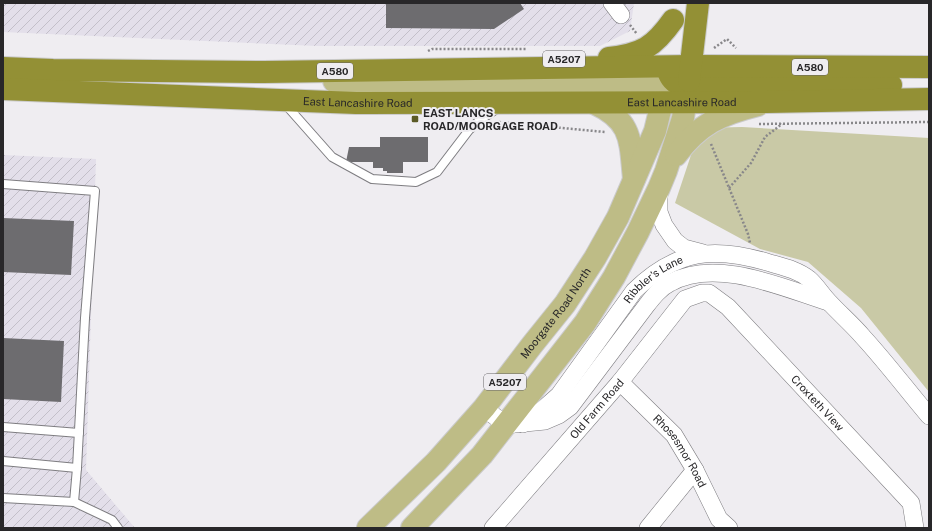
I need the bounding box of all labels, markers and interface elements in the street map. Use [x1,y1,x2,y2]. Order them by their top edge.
road number: A5207 [543,51,585,67]
road number: A580 [792,59,828,75]
road number: A580 [317,63,353,79]
street label: East Lancashire Road [303,95,413,109]
street label: East Lancashire Road [627,96,737,108]
place label: EAST LANCS ROAD/MOORGAGE ROAD [423,107,558,132]
marker: EAST LANCS ROAD/MOORGAGE ROAD [410,114,420,124]
street label: Ribbler's Lane [621,253,685,305]
street label: Moorgate Road North [518,265,593,361]
street label: Croxteth View [789,373,847,434]
road number: A5207 [484,374,526,390]
street label: Old Farm Road [567,376,626,441]
street label: Rhosesmor Road [651,412,709,489]

